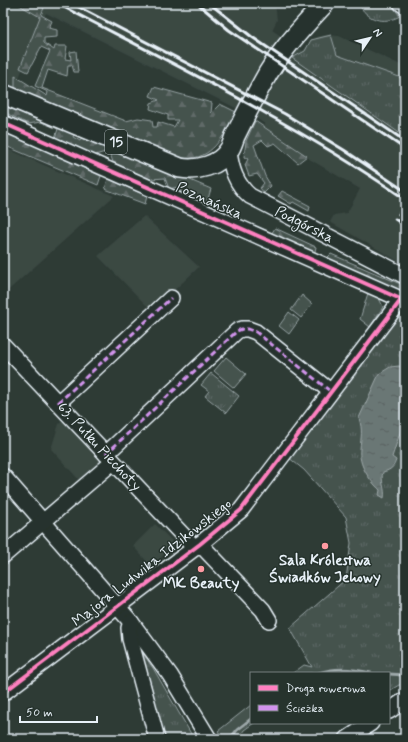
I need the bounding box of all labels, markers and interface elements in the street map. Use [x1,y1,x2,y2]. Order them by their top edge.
north arrow [350,18,390,58]
text: N [370,26,385,40]
road number: 15 [105,130,127,154]
street label: Poznańska [173,177,246,225]
street label: Podgórska [271,202,337,249]
street label: 63. Pułku Piechoty [52,398,146,496]
street label: Majora Ludwika Idzikowskiego [68,494,236,632]
marker: Sala Królestwa Świadków Jehowy [320,541,330,551]
place label: Sala Królestwa Świadków Jehowy [269,551,381,588]
marker: MK Beauty [196,564,206,574]
place label: MK Beauty [163,574,240,594]
legend [250,672,390,724]
text: Droga rowerowa [286,681,366,697]
scale bar [20,698,97,724]
text: Ścieżka [286,701,324,717]
text: 50 m [26,705,53,721]

